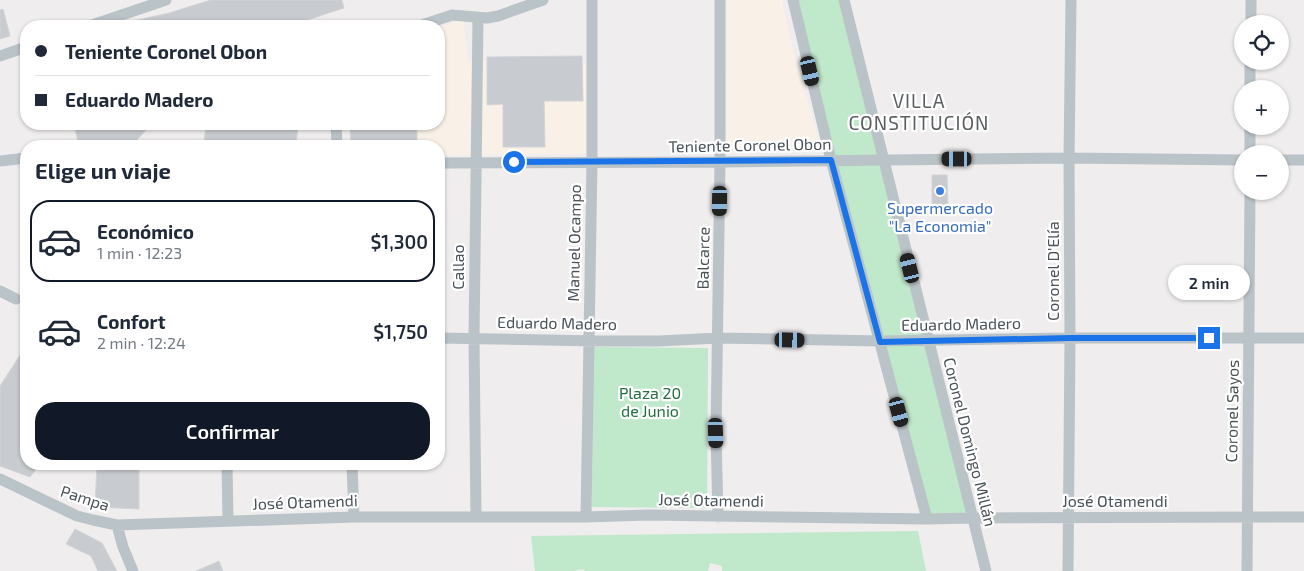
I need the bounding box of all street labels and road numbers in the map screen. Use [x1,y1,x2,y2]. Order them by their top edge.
street label: Teniente Coronel Obon [668,134,832,155]
street label: Manuel Ocampo [563,184,584,302]
street label: Coronel D'Elía [1043,221,1062,321]
street label: Balcarce [692,227,713,289]
street label: Callao [448,244,467,290]
street label: Eduardo Madero [497,312,617,333]
street label: Eduardo Madero [901,313,1021,334]
street label: Coronel Domingo Millán [940,355,1001,528]
street label: Coronel Sayos [1221,360,1242,462]
street label: Pampa [58,481,112,514]
street label: José Otamendi [658,489,764,510]
street label: José Otamendi [252,490,358,513]
street label: José Otamendi [1062,491,1168,510]

